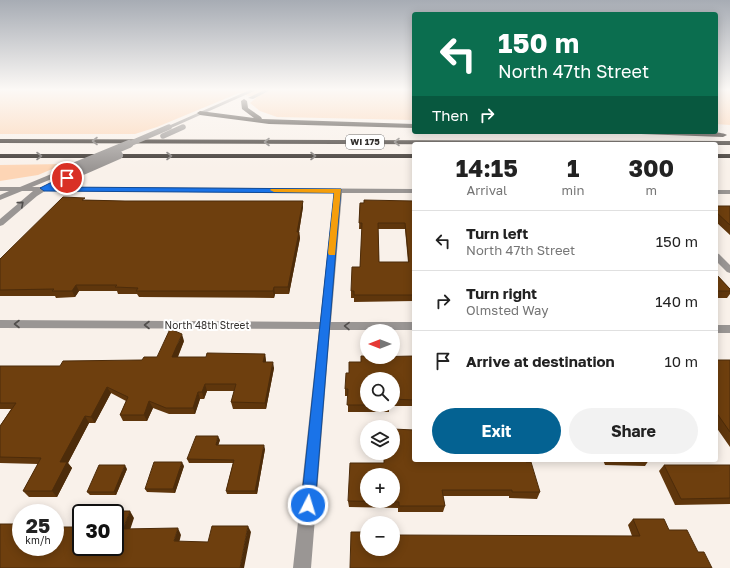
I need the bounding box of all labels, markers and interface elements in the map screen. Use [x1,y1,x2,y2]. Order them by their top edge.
text: 150 m [498,26,579,59]
icon: left [432,28,484,80]
text: North 47th Street [498,60,649,82]
icon: right [476,104,498,126]
text: Then [432,106,468,124]
road number: WI 175 [346,135,384,149]
one-way arrow [92,137,98,145]
one-way arrow [264,138,270,146]
one-way arrow [394,138,400,146]
one-way arrow [36,152,42,160]
one-way arrow [166,152,172,160]
one-way arrow [310,152,316,160]
text: 14:15 [456,153,518,182]
text: 1 [567,153,579,182]
text: 300 [628,153,674,182]
pin [50,161,84,195]
icon: arrive [56,167,78,189]
text: Arrival [466,182,507,198]
text: min [562,182,585,198]
text: m [646,182,657,198]
one-way arrow [16,201,23,208]
text: Turn left [466,224,528,242]
icon: left [432,230,454,252]
text: 150 m [656,232,698,250]
text: North 47th Street [466,242,575,258]
text: Turn right [466,284,537,302]
icon: right [432,290,454,312]
text: 140 m [655,292,698,310]
text: Olmsted Way [466,302,549,318]
street label: North 48th Street [165,319,249,331]
one-way arrow [14,320,20,328]
one-way arrow [144,321,150,329]
one-way arrow [344,322,350,330]
north arrow [360,324,400,364]
map controls [360,324,400,556]
icon: arrive [432,350,454,372]
text: Arrive at destination [466,352,615,370]
text: 10 m [664,352,698,370]
button: search [360,372,400,412]
button: Exit [432,408,561,454]
button: Share [569,408,698,454]
button: layers [360,420,400,460]
button: + [360,468,400,508]
position arrow [287,484,329,526]
speed limit sign: 30 [72,504,124,556]
text: 25 [26,513,50,537]
button: − [360,516,400,556]
text: km/h [25,534,51,546]

